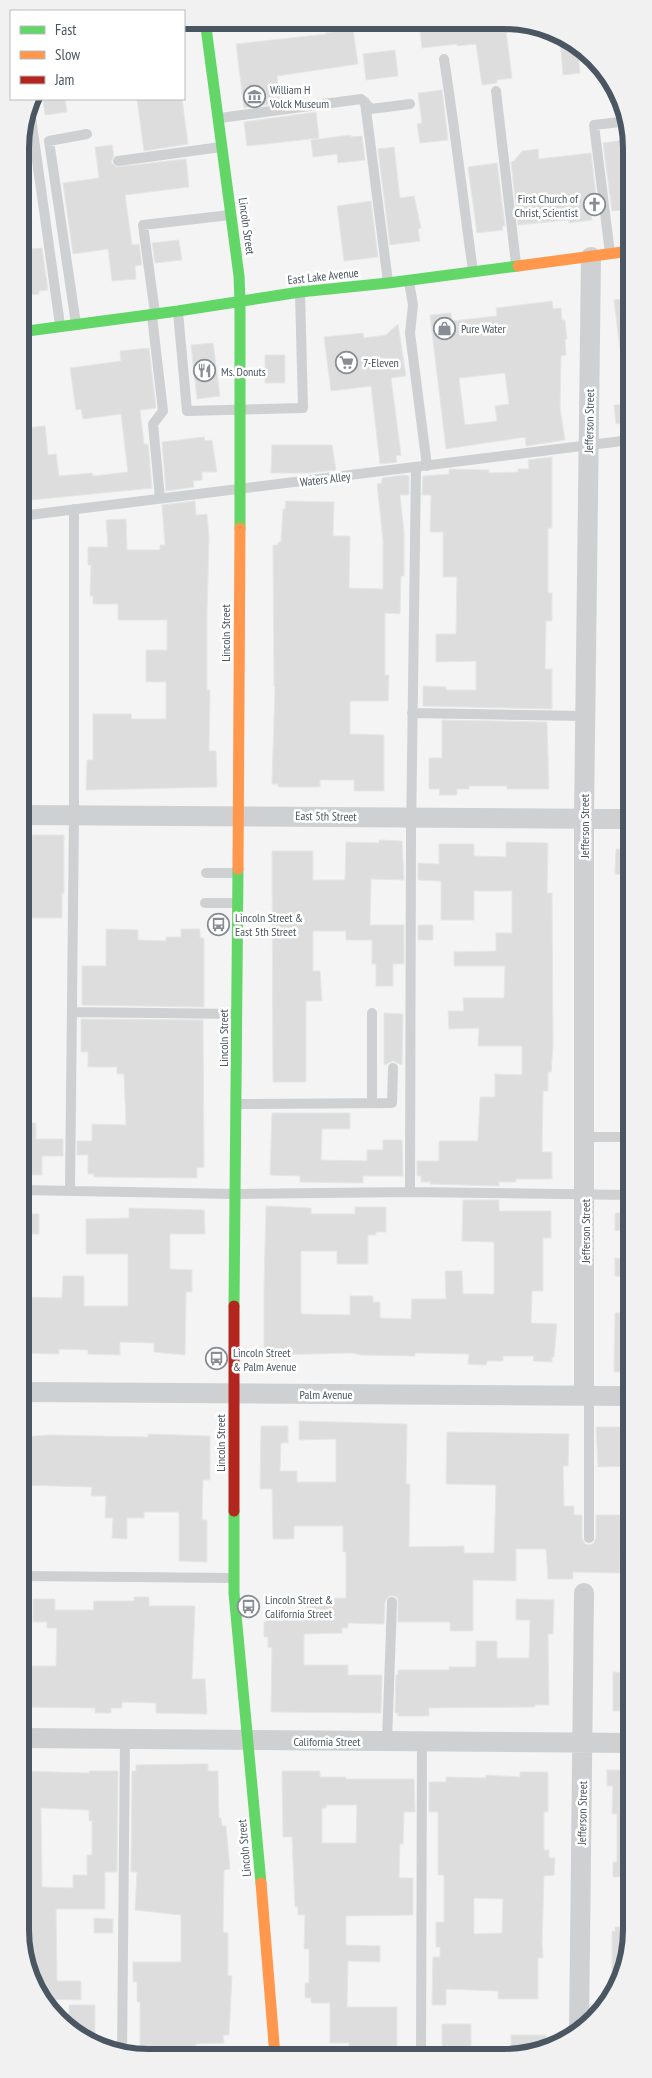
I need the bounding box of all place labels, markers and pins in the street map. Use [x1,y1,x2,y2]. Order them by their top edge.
place label: William H Volck Museum [269,82,329,111]
museum icon: William H Volck Museum [242,84,266,108]
place label: First Church of Christ, Scientist [514,191,579,220]
church icon: First Church of Christ, Scientist [582,193,606,217]
shop icon: Pure Water [433,316,457,340]
place label: Pure Water [461,321,507,336]
supermarket icon: 7-Eleven [335,350,359,374]
place label: 7-Eleven [363,355,399,370]
restaurant icon: Ms. Donuts [193,359,217,383]
place label: Ms. Donuts [221,364,266,379]
place label: Lincoln Street & East 5th Street [235,910,303,939]
bus stop icon: Lincoln Street & East 5th Street [207,912,231,936]
place label: Lincoln Street & Palm Avenue [233,1345,297,1374]
bus stop icon: Lincoln Street & Palm Avenue [205,1347,229,1371]
place label: Lincoln Street & California Street [265,1592,333,1621]
bus stop icon: Lincoln Street & California Street [237,1594,261,1618]

